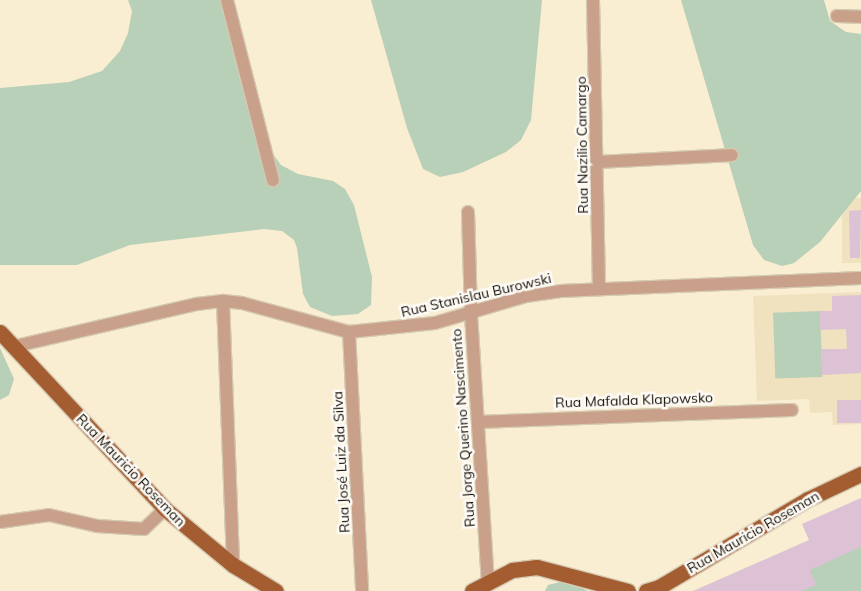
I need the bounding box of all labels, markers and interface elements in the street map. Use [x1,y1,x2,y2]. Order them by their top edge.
street label: Rua Nazilio Camargo [572,76,592,214]
street label: Rua Stanislau Burowski [399,270,553,320]
street label: Rua Jorge Querino Nascimento [448,328,478,528]
street label: Rua Mafalda Klapowsko [555,389,713,411]
street label: Rua José Luiz da Silva [329,391,353,533]
street label: Rua Mauricio Roseman [73,410,189,530]
street label: Rua Mauricio Roseman [684,487,822,577]

